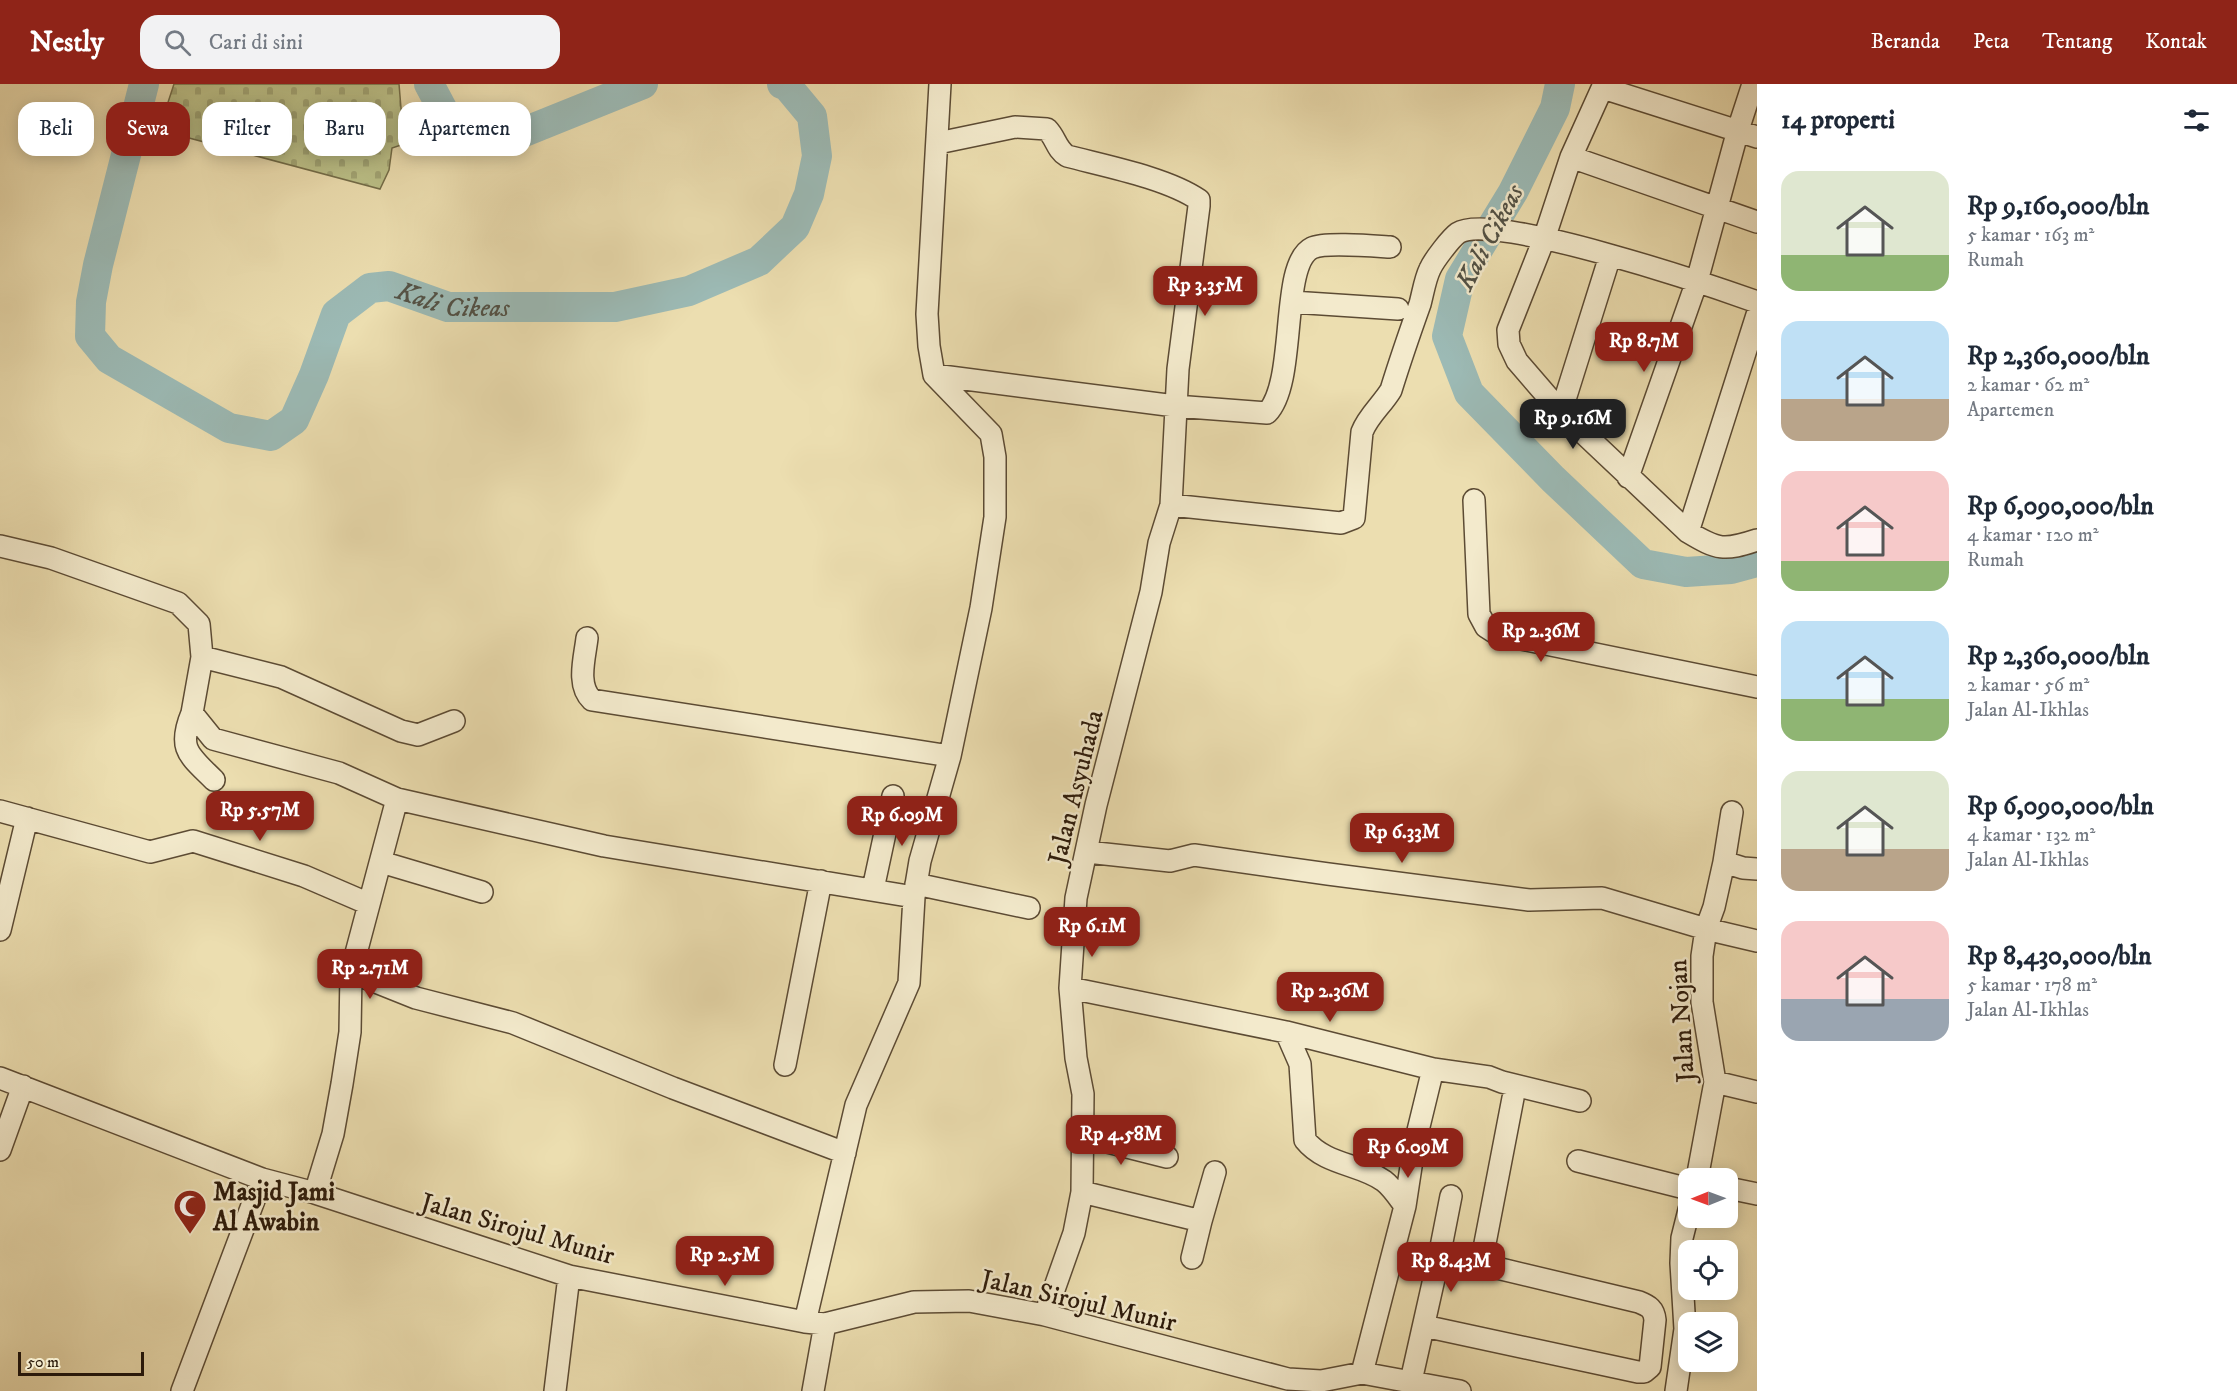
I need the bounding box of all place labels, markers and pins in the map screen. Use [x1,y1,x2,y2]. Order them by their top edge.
pin: Rp 3.35M [1143,266,1267,317]
pin: Rp 8.7M [1589,322,1699,373]
pin: Rp 9.16M [1511,399,1635,450]
pin: Rp 2.36M [1479,612,1603,663]
pin: Rp 5.57M [198,791,322,842]
pin: Rp 6.09M [840,796,964,847]
pin: Rp 6.33M [1340,813,1464,864]
pin: Rp 6.1M [1037,907,1147,958]
pin: Rp 2.71M [308,949,432,1000]
pin: Rp 2.36M [1268,972,1392,1023]
pin: Rp 4.58M [1059,1115,1183,1166]
pin: Rp 6.09M [1346,1128,1470,1179]
place label: Masjid Jami Al Awabin [212,1176,335,1239]
mosque icon: Masjid Jami Al Awabin [172,1188,208,1235]
pin: Rp 2.5M [670,1236,780,1287]
pin: Rp 8.43M [1389,1242,1513,1293]

